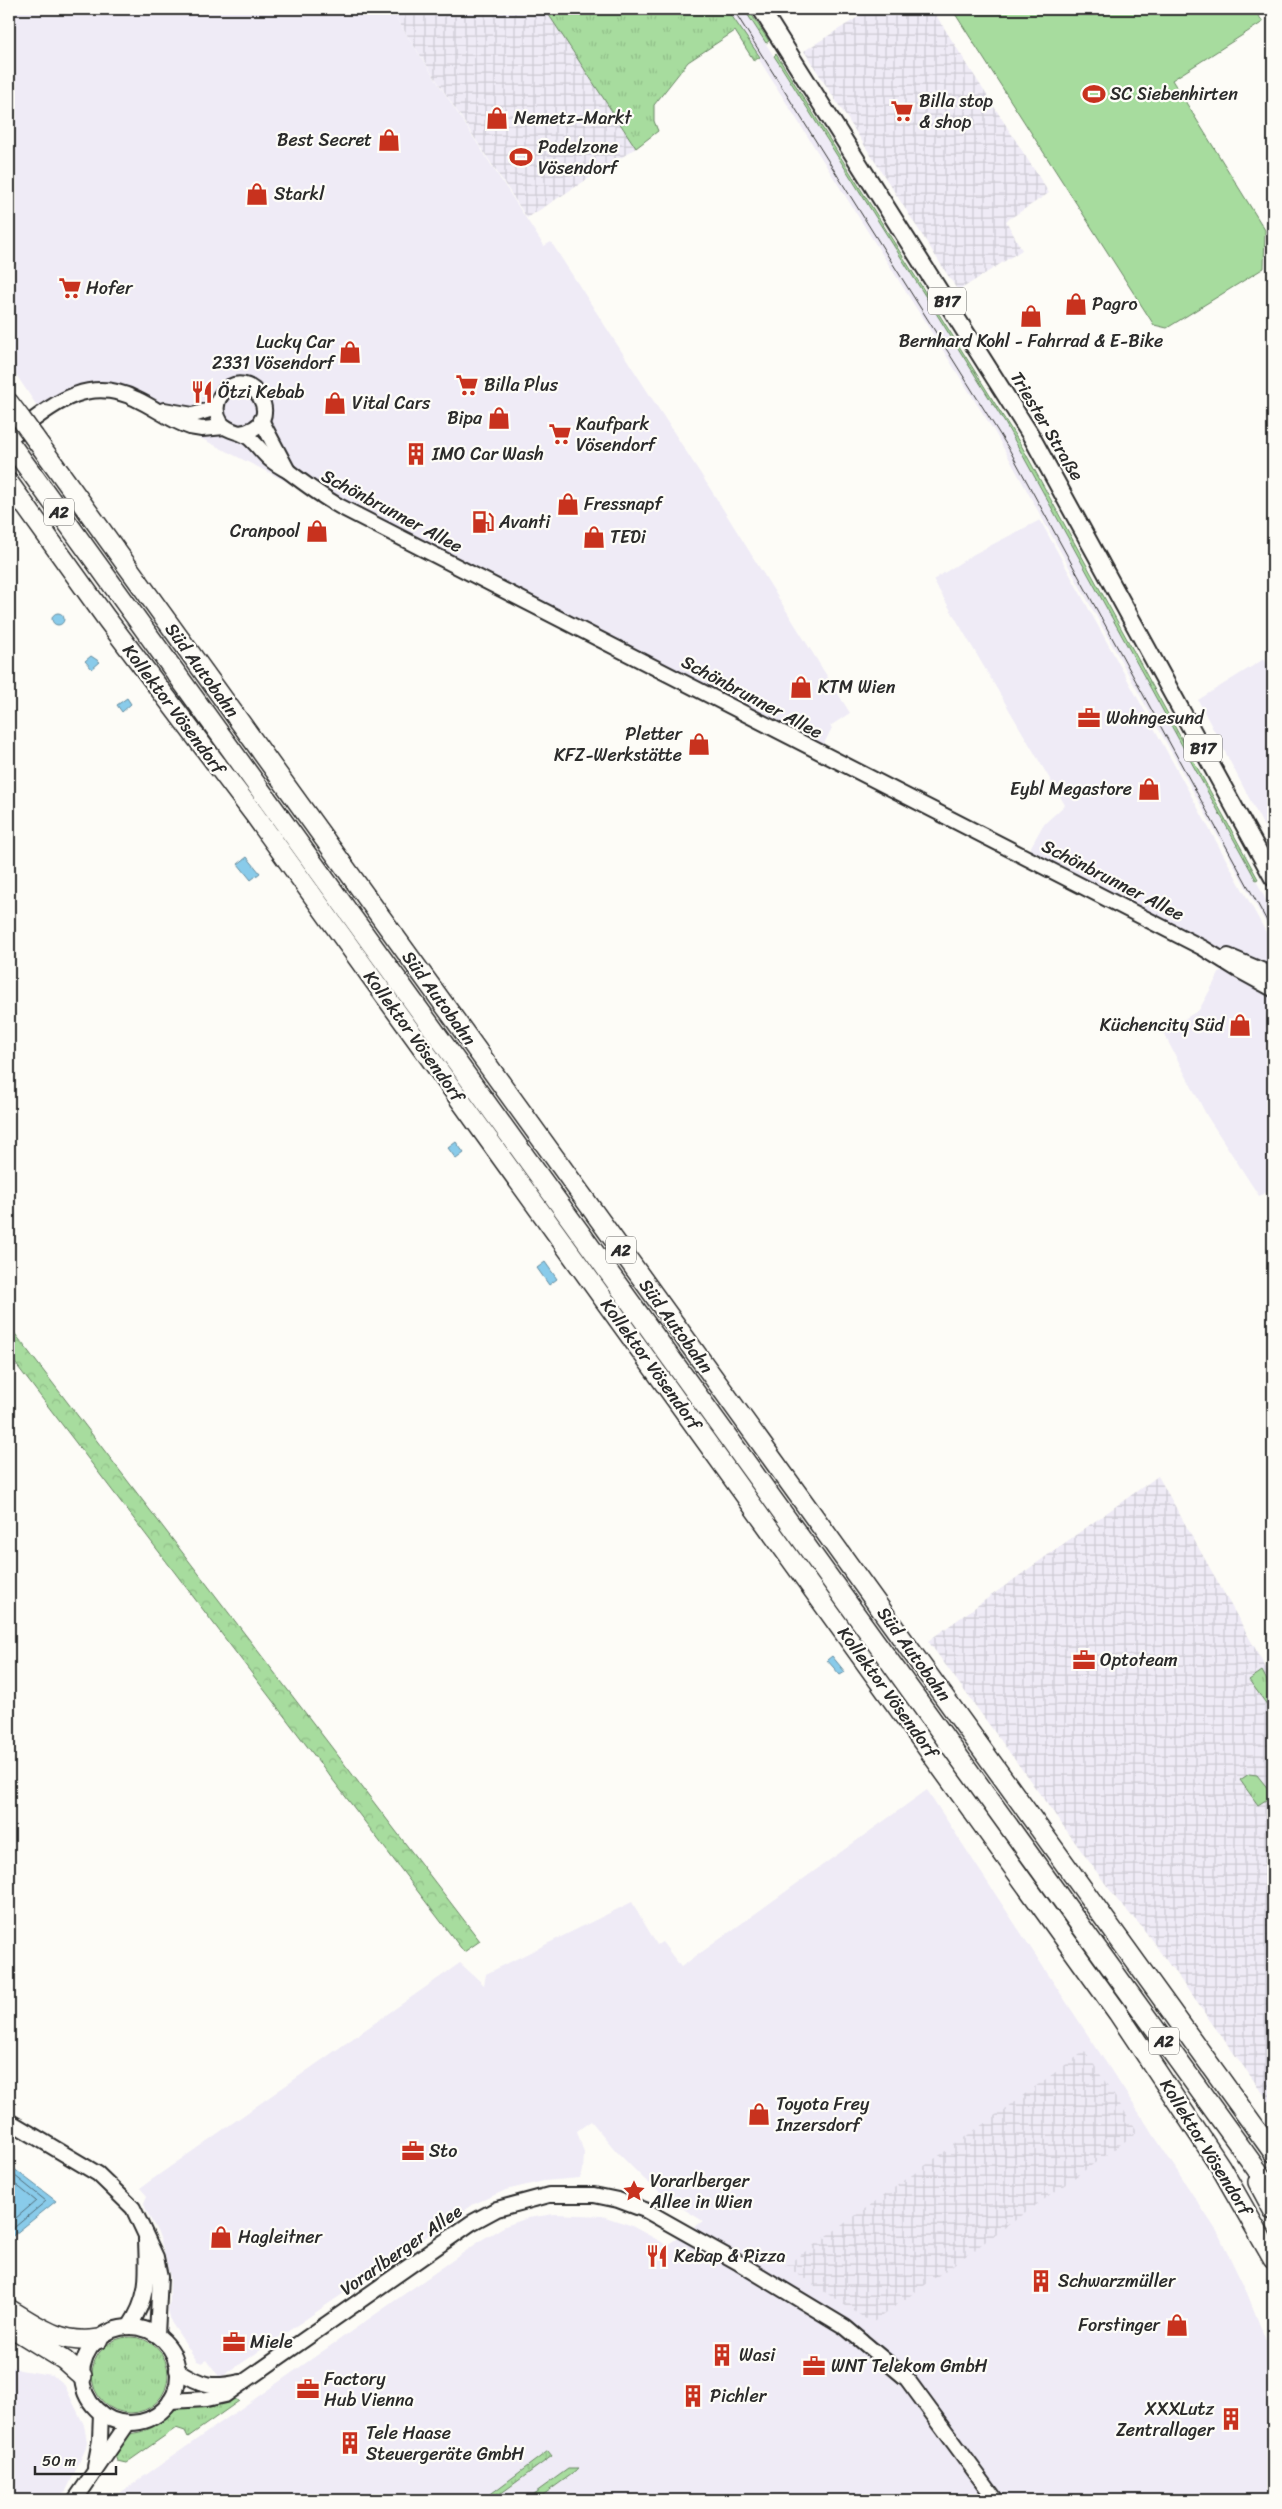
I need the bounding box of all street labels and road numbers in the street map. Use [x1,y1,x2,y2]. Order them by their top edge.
road number: B17 [928,288,966,314]
street label: Triester Straße [1001,365,1093,487]
street label: Schönbrunner Allee [315,460,469,562]
road number: A2 [44,498,74,526]
street label: Süd Autobahn [156,616,248,725]
street label: Kollektor Vösendorf [114,637,236,784]
street label: Schönbrunner Allee [675,646,829,748]
road number: B17 [1184,734,1222,761]
street label: Schönbrunner Allee [1036,830,1190,930]
street label: Süd Autobahn [393,944,485,1053]
street label: Kollektor Vösendorf [355,963,475,1111]
road number: A2 [606,1236,636,1264]
street label: Süd Autobahn [630,1272,722,1381]
street label: Kollektor Vösendorf [592,1291,712,1439]
street label: Süd Autobahn [868,1600,960,1709]
street label: Kollektor Vösendorf [829,1619,949,1767]
road number: A2 [1149,2028,1179,2054]
street label: Kollektor Vösendorf [1151,2072,1263,2224]
street label: Vorarlberger Allee [333,2196,469,2304]

